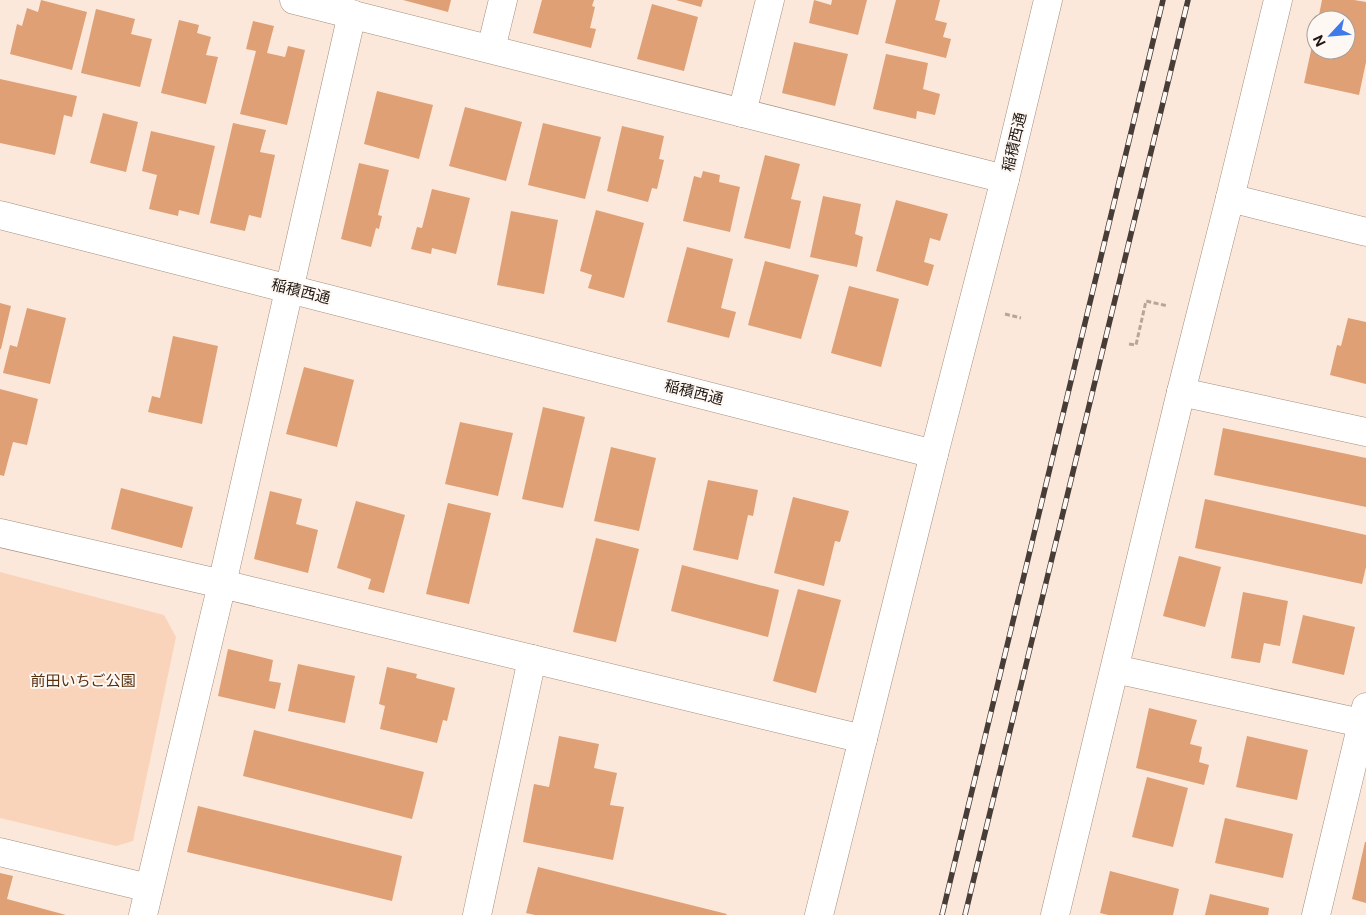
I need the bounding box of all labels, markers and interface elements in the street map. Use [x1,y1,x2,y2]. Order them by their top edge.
north arrow [1306,10,1356,60]
text: N [1310,32,1329,49]
street label: 稲積西通 [999,111,1029,173]
street label: 稲積西通 [270,275,332,307]
street label: 稲積西通 [663,376,725,408]
park label: 前田いちご公園 [30,672,136,689]

